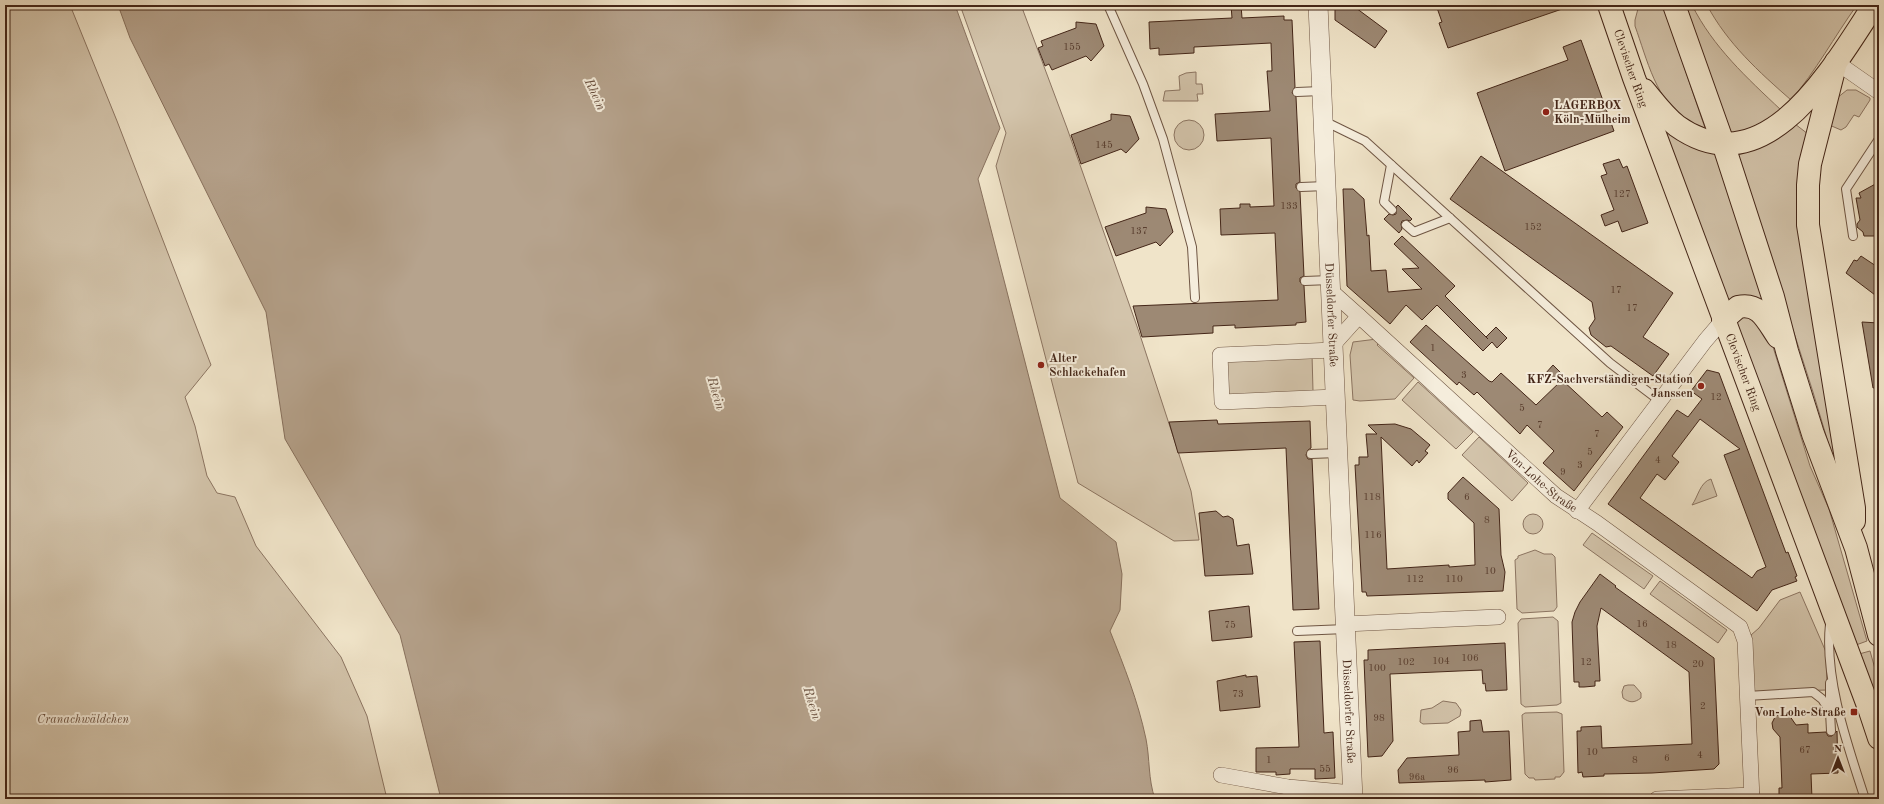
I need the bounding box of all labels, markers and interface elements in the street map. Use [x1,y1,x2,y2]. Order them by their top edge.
street label: Clevischer Ring [1611,28,1650,110]
house number: 155 [1063,42,1081,52]
water label: Rhein [581,76,608,113]
place label: LAGERBOX Köln-Mülheim [1554,100,1631,126]
marker: LAGERBOX Köln-Mülheim [1541,107,1551,117]
house number: 145 [1095,140,1113,150]
house number: 127 [1613,189,1631,199]
house number: 133 [1280,201,1298,211]
house number: 152 [1524,222,1542,232]
house number: 137 [1130,226,1148,236]
street label: Düsseldorfer Straße [1322,262,1339,368]
house number: 17 [1610,285,1622,295]
house number: 17 [1626,303,1638,313]
street label: Clevischer Ring [1723,332,1763,413]
house number: 1 [1430,343,1436,353]
place label: Alter Schlackehafen [1049,353,1126,379]
marker: Alter Schlackehafen [1036,360,1046,370]
house number: 3 [1461,370,1467,380]
place label: KFZ-Sachverständigen-Station Janssen [1527,374,1693,400]
water label: Rhein [704,375,727,412]
marker: KFZ-Sachverständigen-Station Janssen [1696,381,1706,391]
house number: 12 [1710,392,1722,402]
house number: 5 [1519,403,1525,413]
house number: 7 [1537,420,1543,430]
house number: 7 [1594,429,1600,439]
house number: 5 [1587,447,1593,457]
street label: Von-Lohe-Straße [1503,448,1579,515]
house number: 4 [1655,455,1661,465]
house number: 3 [1577,460,1583,470]
house number: 9 [1560,467,1566,477]
house number: 118 [1363,492,1381,502]
house number: 6 [1464,492,1470,502]
house number: 8 [1484,515,1490,525]
house number: 116 [1364,530,1382,540]
house number: 10 [1484,566,1496,576]
house number: 112 [1406,574,1424,584]
house number: 110 [1445,574,1463,584]
house number: 16 [1636,619,1648,629]
house number: 75 [1224,620,1236,630]
house number: 18 [1665,640,1677,650]
house number: 106 [1461,653,1479,663]
house number: 104 [1432,656,1450,666]
house number: 102 [1397,657,1415,667]
house number: 12 [1580,657,1592,667]
street label: Düsseldorfer Straße [1340,659,1356,764]
house number: 20 [1692,659,1704,669]
house number: 100 [1368,663,1386,673]
water label: Rhein [800,685,823,722]
house number: 73 [1232,689,1244,699]
house number: 2 [1700,701,1706,711]
place label: Von-Lohe-Straße [1754,707,1846,719]
marker: Von-Lohe-Straße [1849,707,1859,717]
park label: Cranachwäldchen [37,713,129,726]
house number: 98 [1373,713,1385,723]
north arrow [1818,738,1858,778]
text: N [1834,744,1843,755]
house number: 67 [1799,745,1811,755]
house number: 10 [1586,747,1598,757]
house number: 4 [1697,750,1703,760]
house number: 6 [1664,753,1670,763]
house number: 1 [1266,755,1272,765]
house number: 8 [1632,755,1638,765]
house number: 55 [1319,764,1331,774]
house number: 96 [1447,765,1459,775]
house number: 96a [1409,772,1425,782]

